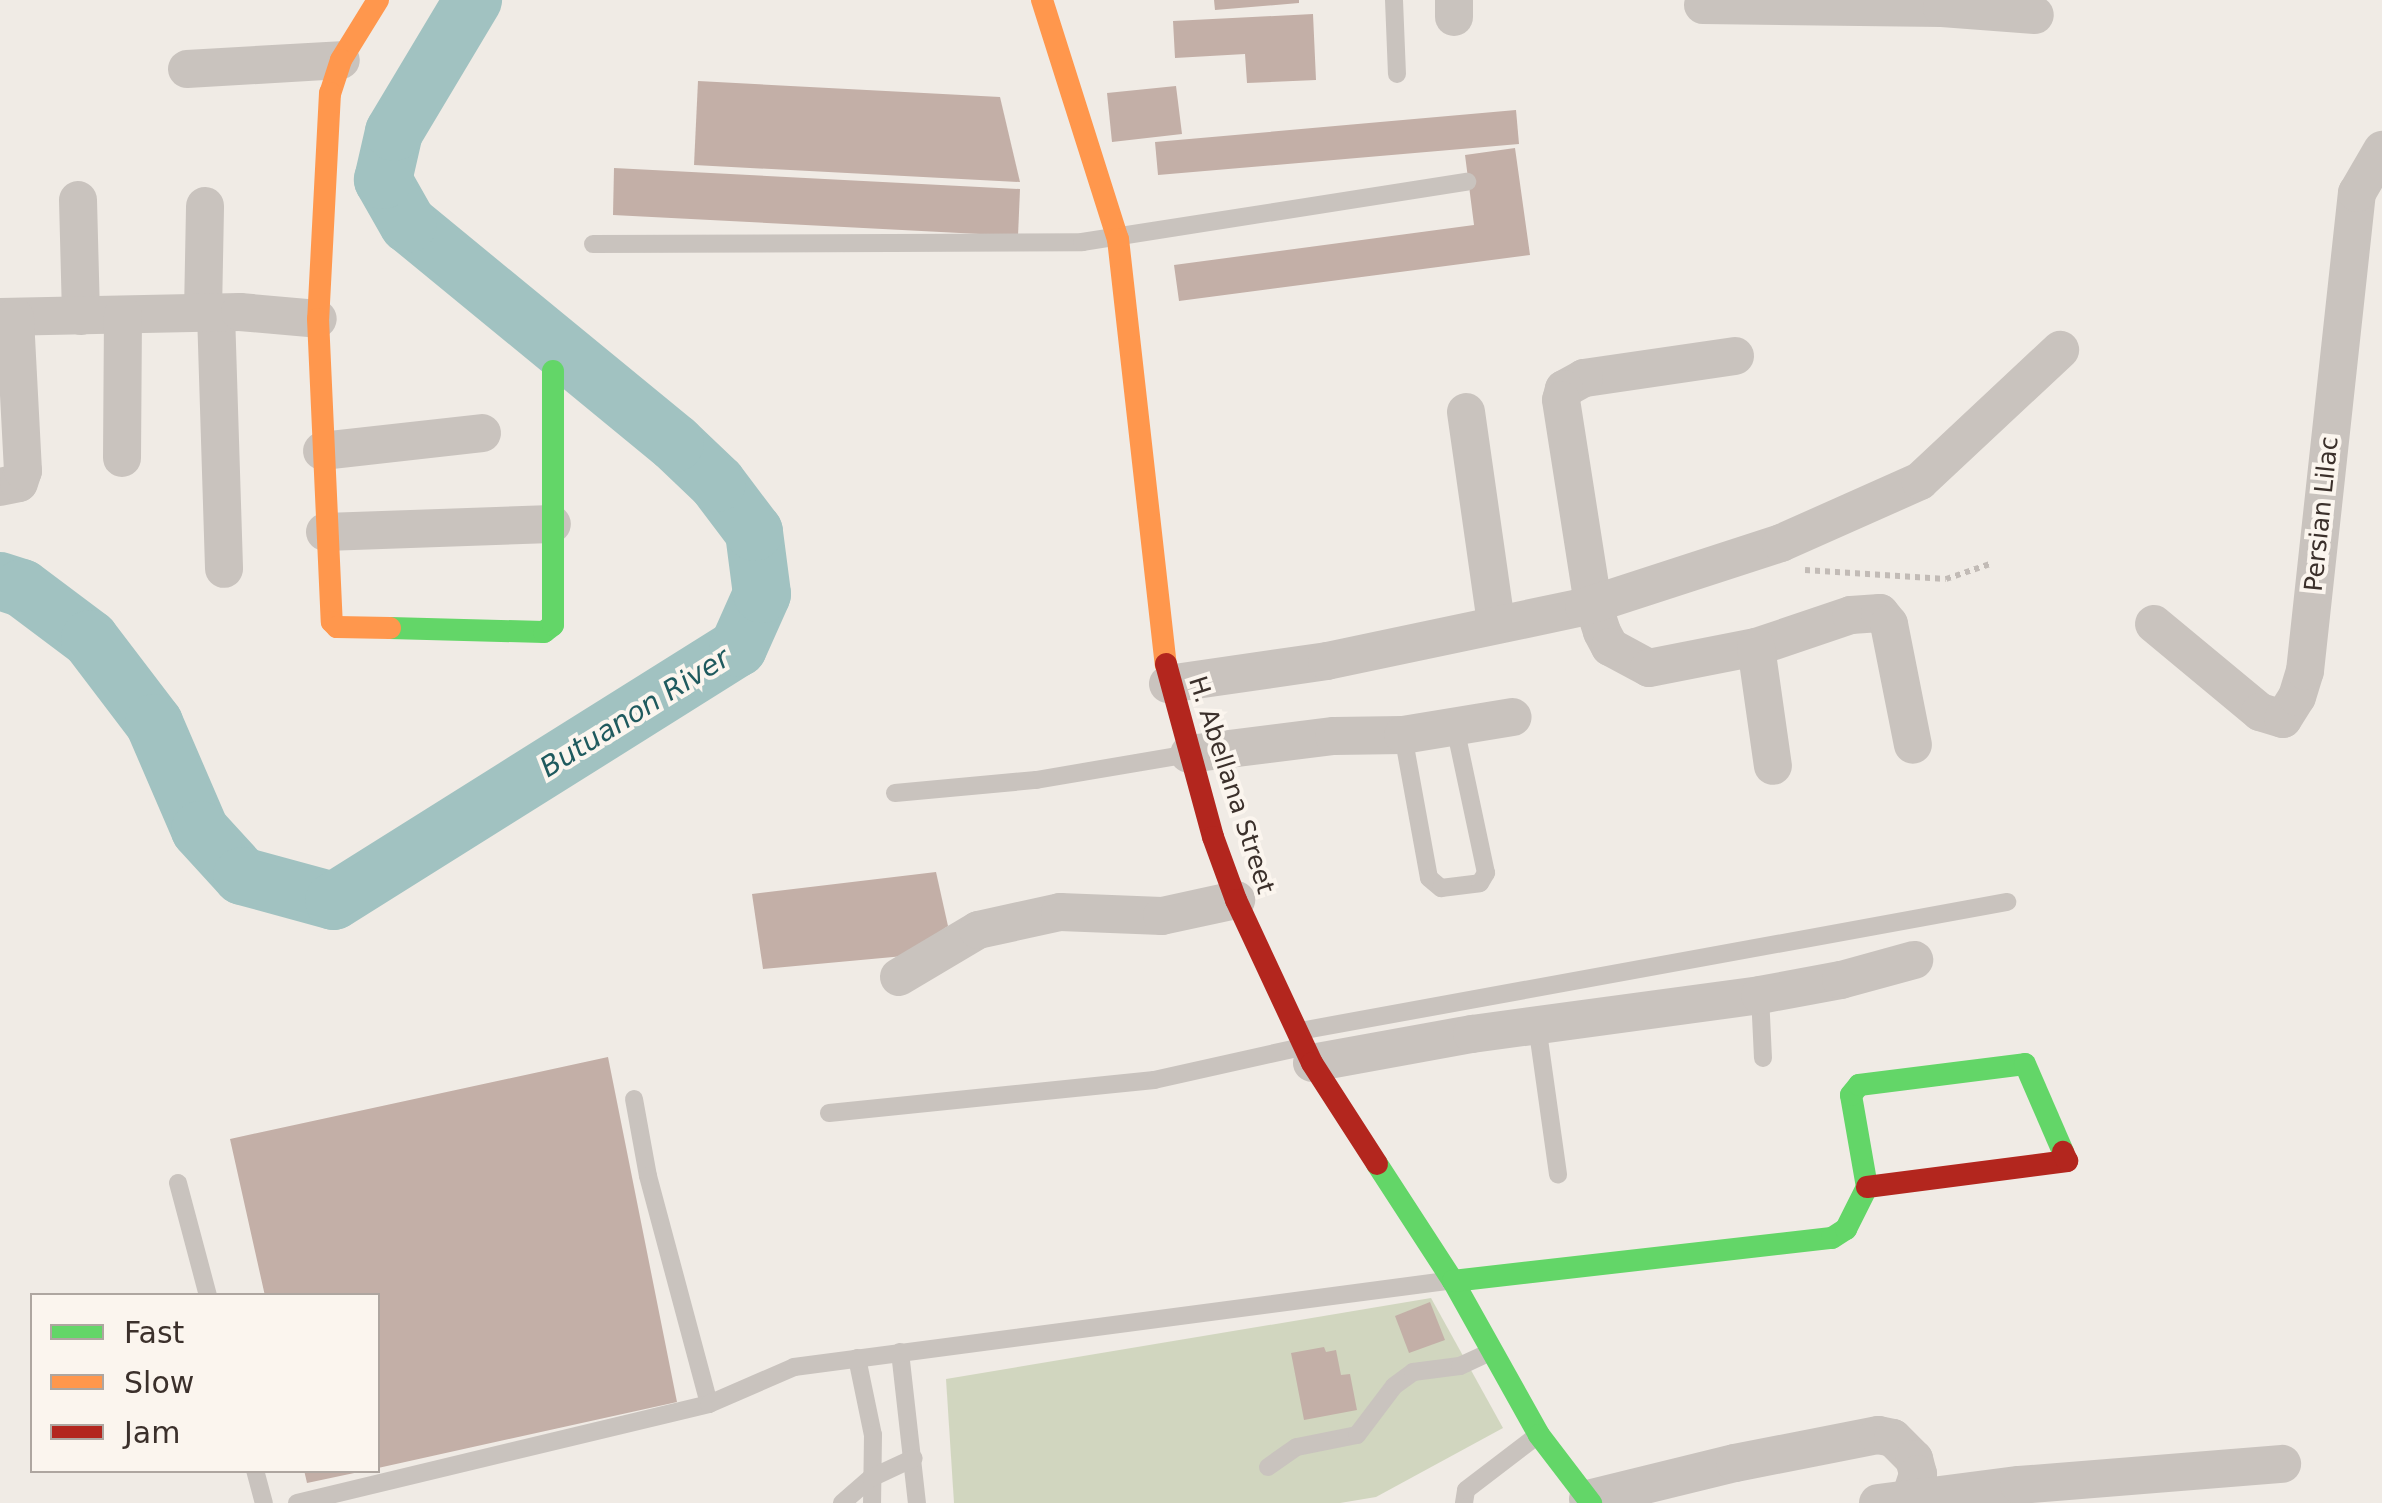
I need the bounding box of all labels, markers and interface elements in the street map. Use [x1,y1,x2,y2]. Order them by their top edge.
street label: Persian Lilac [2299,435,2345,593]
water label: Butuanon River [534,641,736,785]
street label: H. Abellana Street [1182,672,1280,898]
legend [30,1293,380,1473]
text: Fast [124,1315,184,1350]
text: Slow [124,1365,194,1400]
text: Jam [124,1415,180,1450]

